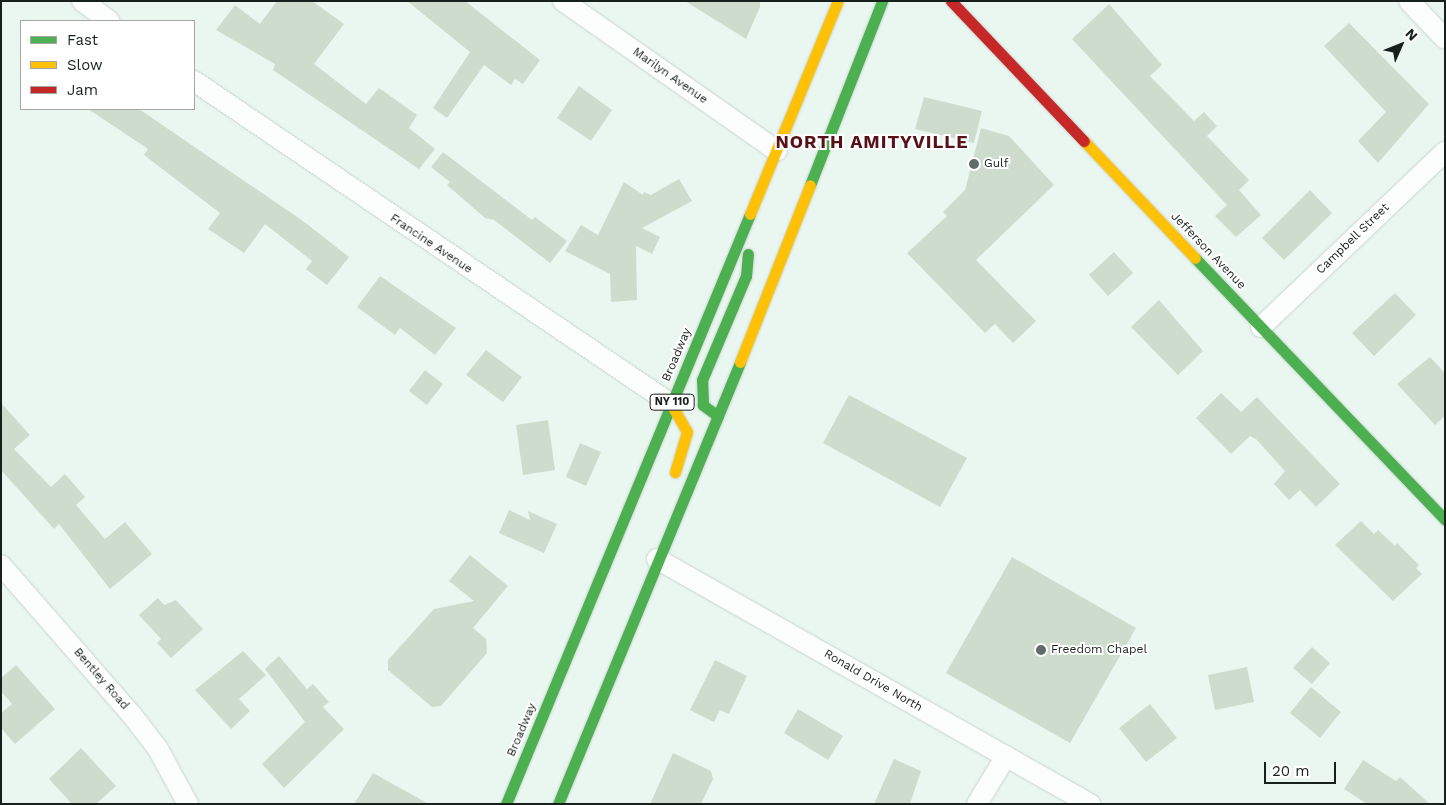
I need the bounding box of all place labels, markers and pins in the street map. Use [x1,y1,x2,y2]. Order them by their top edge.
place label: Gulf [984,157,1008,171]
marker: Gulf [968,158,980,170]
place label: Freedom Chapel [1051,643,1147,657]
marker: Freedom Chapel [1035,644,1047,656]

